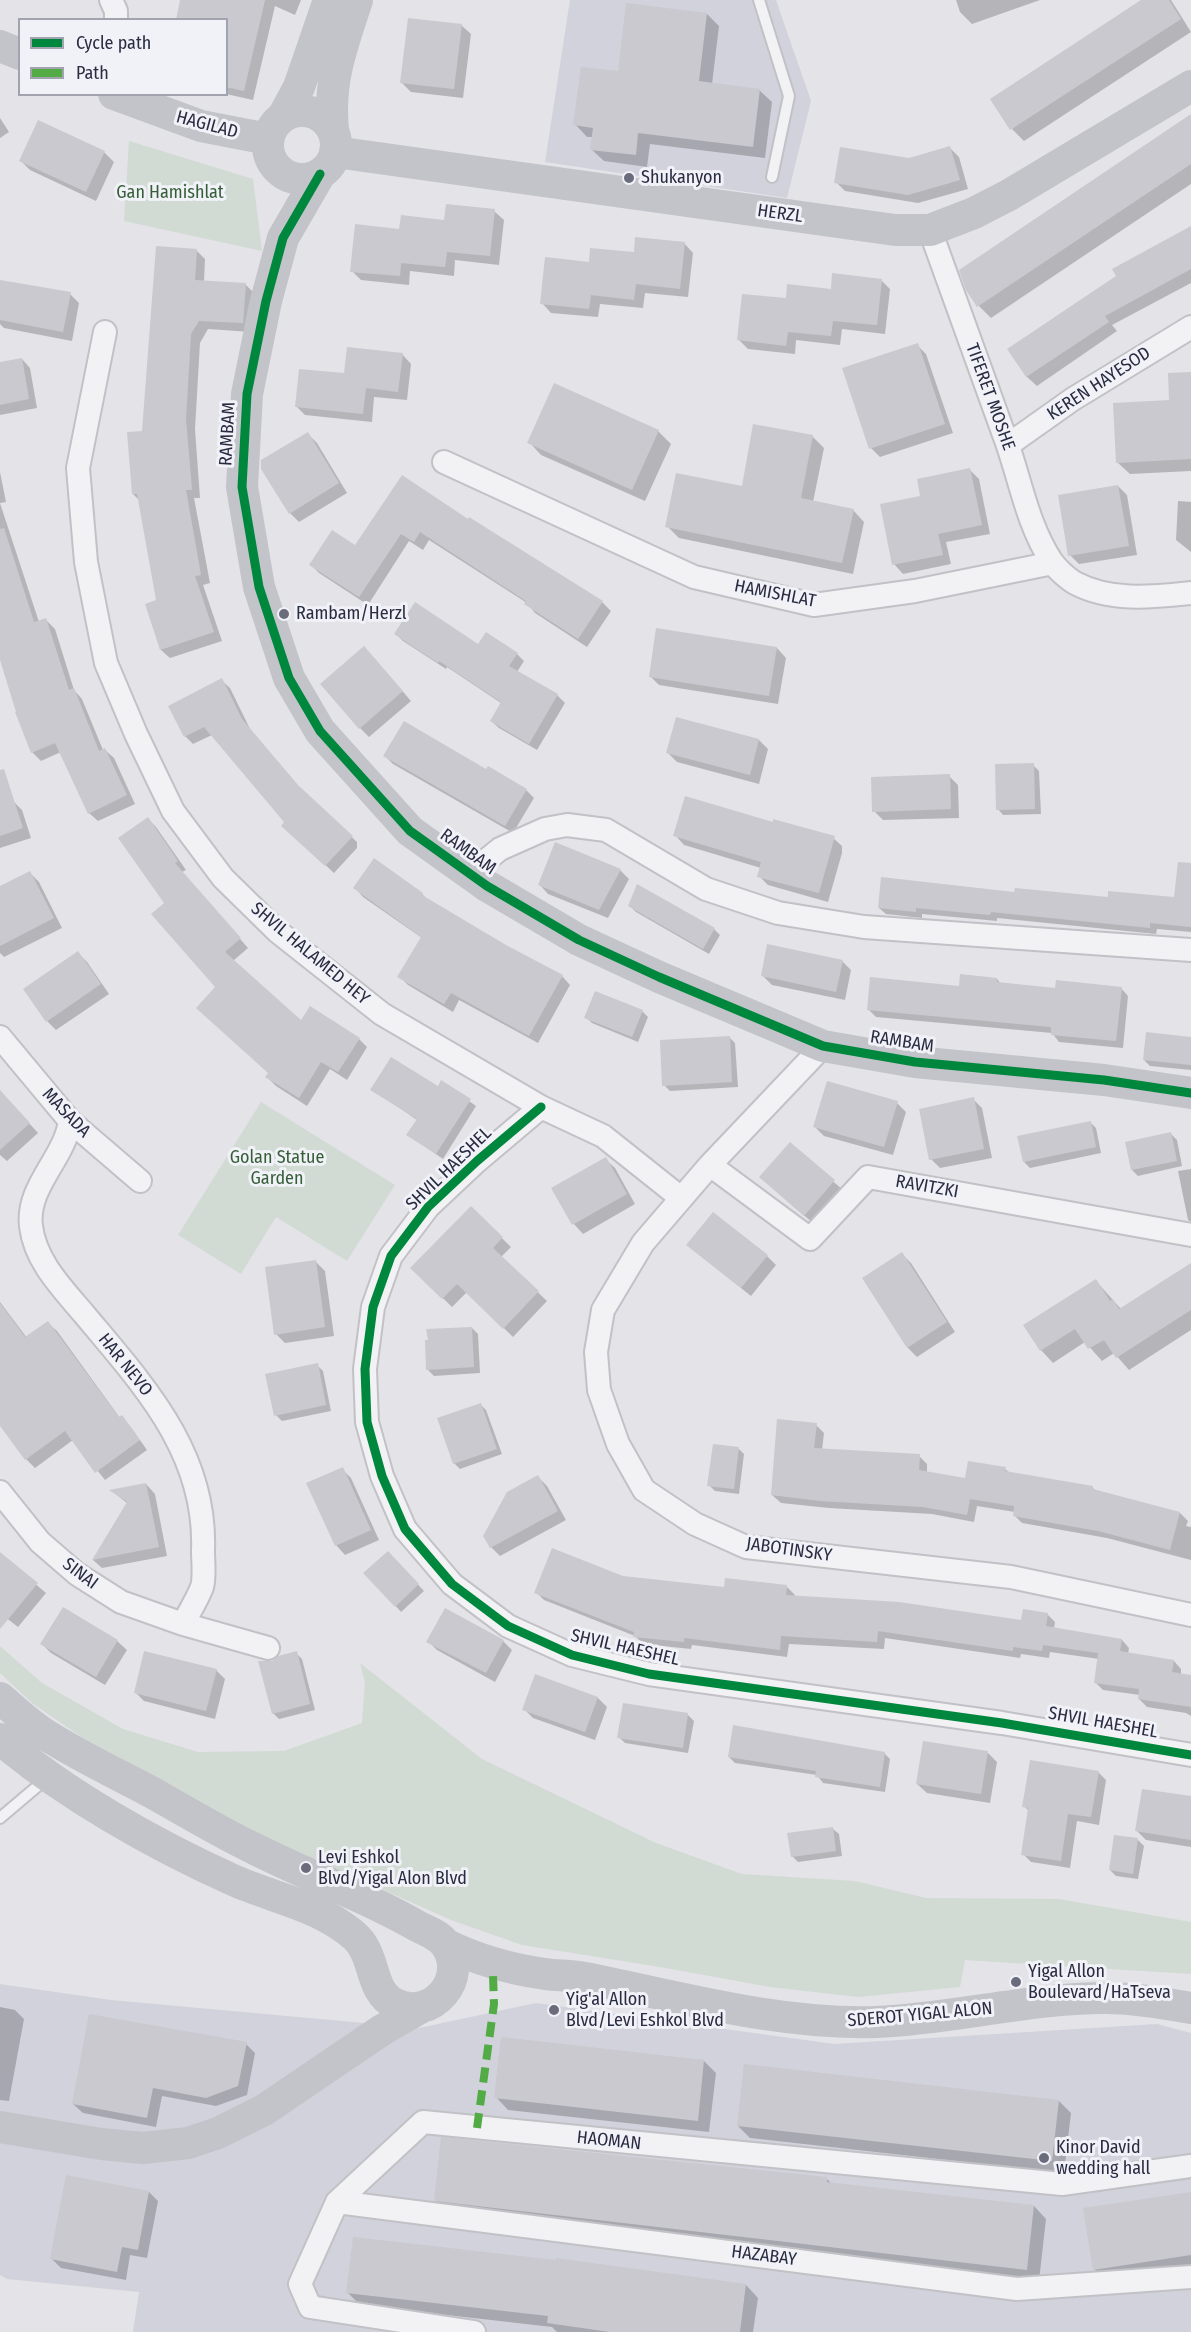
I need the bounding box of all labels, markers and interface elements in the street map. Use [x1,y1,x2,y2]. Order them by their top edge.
legend [18,18,228,96]
text: Cycle path [76,32,151,54]
text: Path [76,62,109,84]
street label: HAGILAD [174,106,240,144]
place label: Shukanyon [641,167,722,189]
marker: Shukanyon [622,171,636,185]
park label: Gan Hamishlat [116,182,224,204]
street label: HERZL [756,200,804,228]
street label: TIFERET MOSHE [961,340,1019,454]
street label: KEREN HAYESOD [1043,343,1155,425]
street label: RAMBAM [216,401,240,467]
street label: HAMISHLAT [732,576,818,612]
place label: Rambam/Herzl [296,603,407,625]
marker: Rambam/Herzl [277,607,291,621]
street label: RAMBAM [436,824,500,880]
street label: SHVIL HALAMED HEY [246,898,374,1010]
street label: RAMBAM [869,1026,935,1058]
street label: MASADA [37,1084,95,1142]
street label: SHVIL HAESHEL [402,1123,496,1215]
park label: Golan Statue Garden [230,1147,324,1190]
street label: RAVITZKI [894,1171,960,1203]
street label: HAR NEVO [93,1329,157,1401]
street label: JABOTINSKY [745,1533,833,1567]
street label: SINAI [58,1554,102,1594]
street label: SHVIL HAESHEL [569,1625,681,1671]
street label: SHVIL HAESHEL [1047,1703,1159,1743]
place label: Levi Eshkol Blvd/Yigal Alon Blvd [318,1847,467,1890]
marker: Levi Eshkol Blvd/Yigal Alon Blvd [299,1861,313,1875]
place label: Yigal Allon Boulevard/HaTseva [1028,1961,1171,2004]
marker: Yigal Allon Boulevard/HaTseva [1009,1975,1023,1989]
place label: Yig'al Allon Blvd/Levi Eshkol Blvd [566,1989,724,2032]
street label: SDEROT YIGAL ALON [847,1998,993,2032]
marker: Yig'al Allon Blvd/Levi Eshkol Blvd [547,2003,561,2017]
street label: HAOMAN [576,2127,642,2155]
place label: Kinor David wedding hall [1056,2137,1150,2180]
marker: Kinor David wedding hall [1037,2151,1051,2165]
street label: HAZABAY [730,2241,798,2271]

